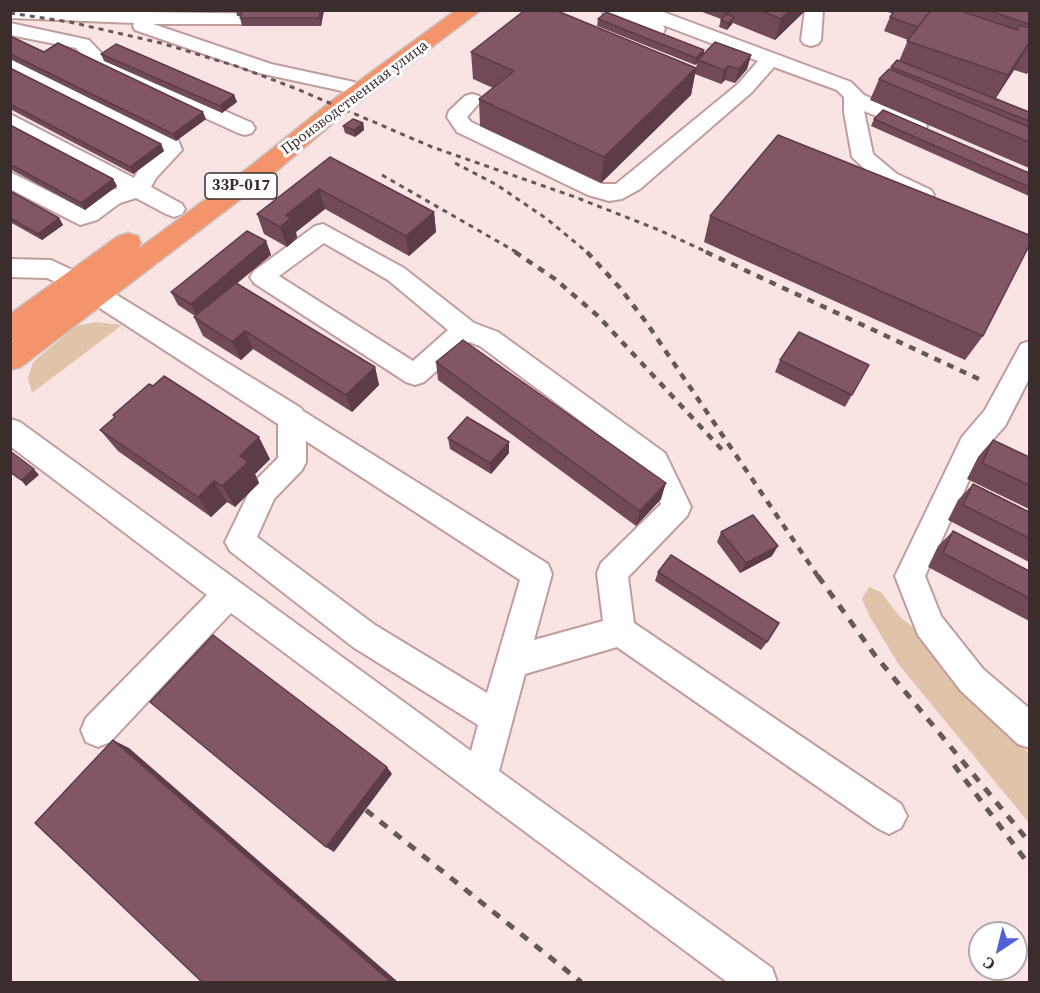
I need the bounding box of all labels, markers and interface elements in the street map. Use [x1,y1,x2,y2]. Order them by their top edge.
street label: Производственная улица [278,37,432,159]
road number: 33Р-017 [205,173,277,199]
north arrow [968,921,1028,981]
text: С [978,952,999,976]

